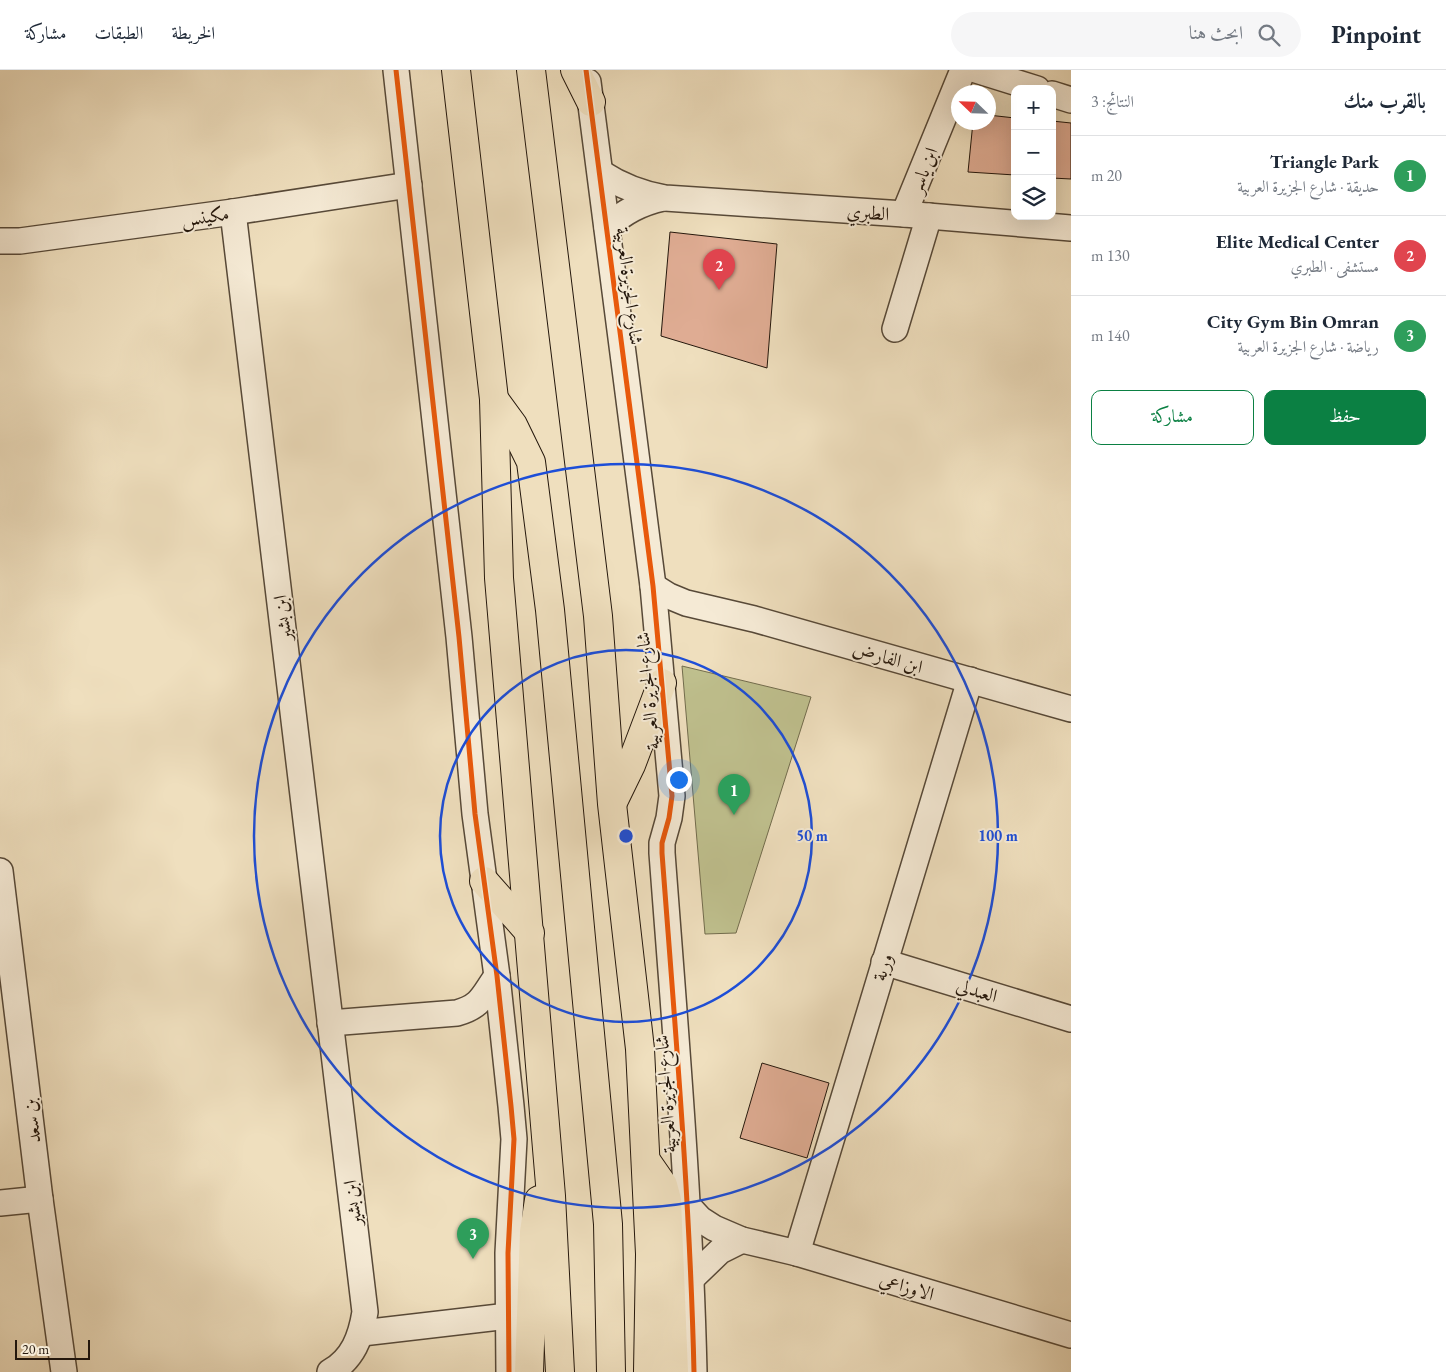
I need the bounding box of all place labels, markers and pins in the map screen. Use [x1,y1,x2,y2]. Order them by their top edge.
pin: 2 [703,249,735,290]
pin: 1 [718,774,750,815]
centre of rings [617,827,635,845]
pin: 3 [457,1218,489,1259]

